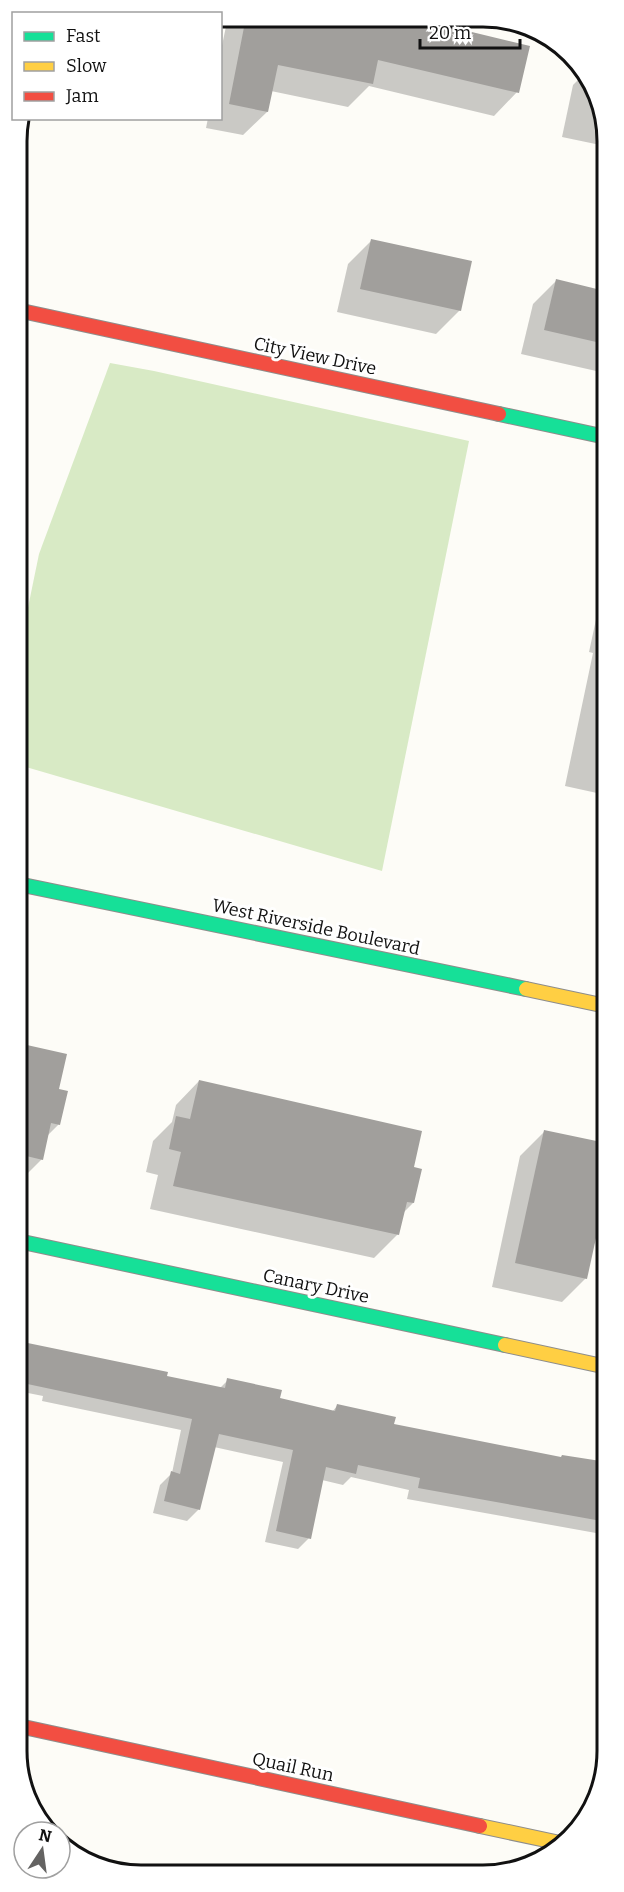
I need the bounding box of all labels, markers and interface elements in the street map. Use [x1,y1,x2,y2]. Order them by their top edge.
legend [12,12,222,120]
scale bar [420,12,520,50]
text: 20 m [429,22,471,44]
text: Fast [66,25,101,47]
text: Slow [66,55,107,77]
text: Jam [65,85,99,107]
street label: City View Drive [252,332,378,380]
street label: West Riverside Boulevard [210,894,422,960]
street label: Canary Drive [261,1264,371,1308]
street label: Quail Run [250,1748,336,1786]
north arrow [12,1820,72,1880]
text: N [37,1825,53,1847]

